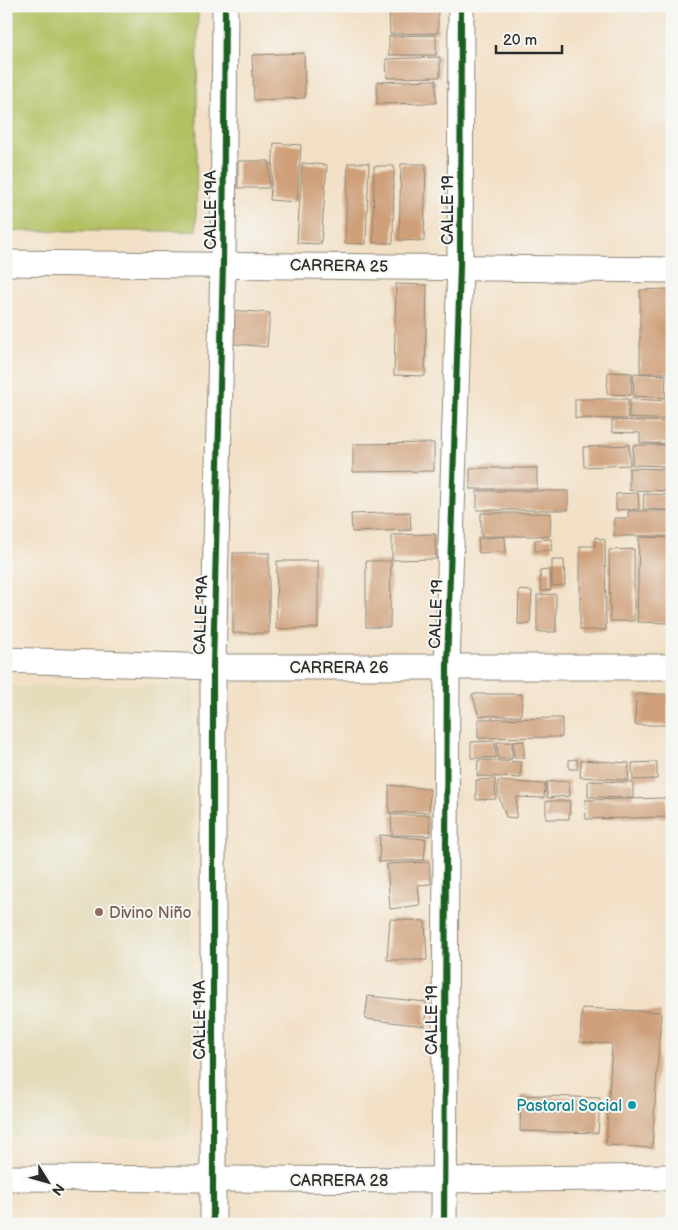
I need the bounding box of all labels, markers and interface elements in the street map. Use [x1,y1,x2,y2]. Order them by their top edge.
scale bar [496,22,562,54]
text: 20 m [503,31,537,50]
street label: CALLE 19A [202,170,221,250]
street label: CALLE 19 [439,175,458,245]
street label: CARRERA 25 [290,256,388,277]
street label: CALLE 19A [191,575,212,655]
street label: CALLE 19 [426,579,447,649]
street label: CARRERA 26 [289,659,389,678]
place label: Divino Niño [109,904,192,923]
marker: Divino Niño [93,906,105,918]
street label: CALLE 19A [191,980,210,1060]
street label: CALLE 19 [423,985,442,1055]
place label: Pastoral Social [516,1097,622,1116]
marker: Pastoral Social [626,1099,638,1111]
north arrow [22,1158,72,1208]
street label: CARRERA 28 [290,1172,388,1191]
text: N [48,1180,68,1199]

